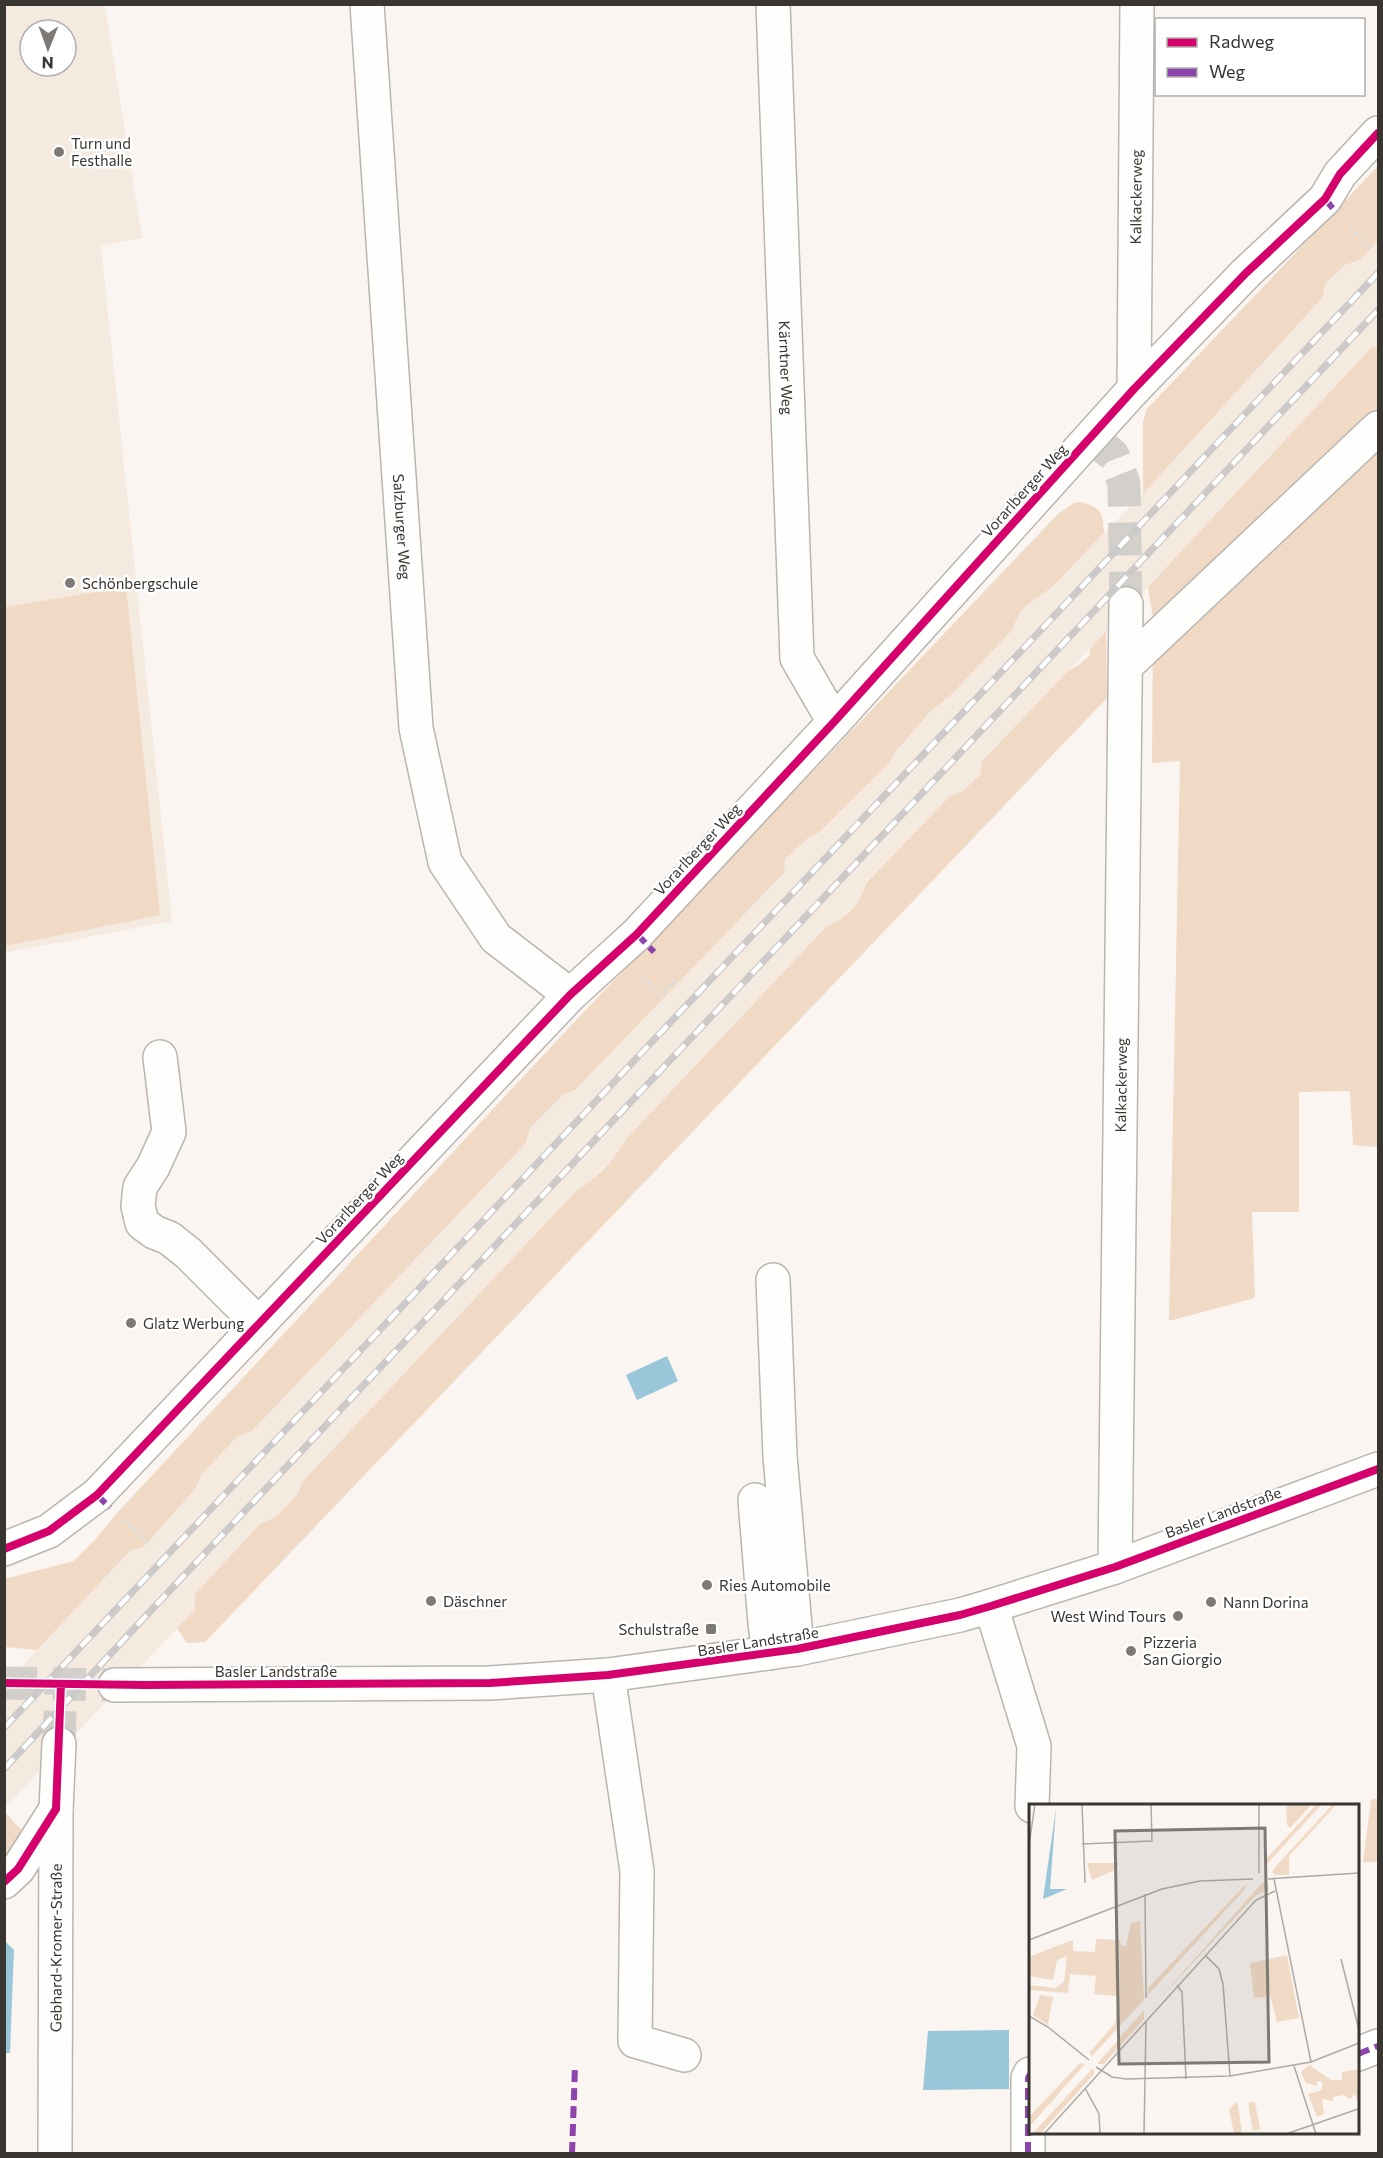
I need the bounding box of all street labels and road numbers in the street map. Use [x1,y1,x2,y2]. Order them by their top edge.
street label: Kalkackerweg [1126,150,1145,244]
street label: Kärntner Weg [776,320,797,415]
street label: Vorarlberger Weg [977,440,1071,540]
street label: Salzburger Weg [390,473,415,580]
street label: Vorarlberger Weg [650,799,744,899]
street label: Kalkackerweg [1111,1038,1130,1132]
street label: Vorarlberger Weg [312,1148,406,1248]
street label: Basler Landstraße [1162,1483,1284,1541]
street label: Basler Landstraße [696,1623,820,1659]
street label: Basler Landstraße [215,1662,337,1680]
street label: Gebhard-Kromer-Straße [46,1864,65,2032]

